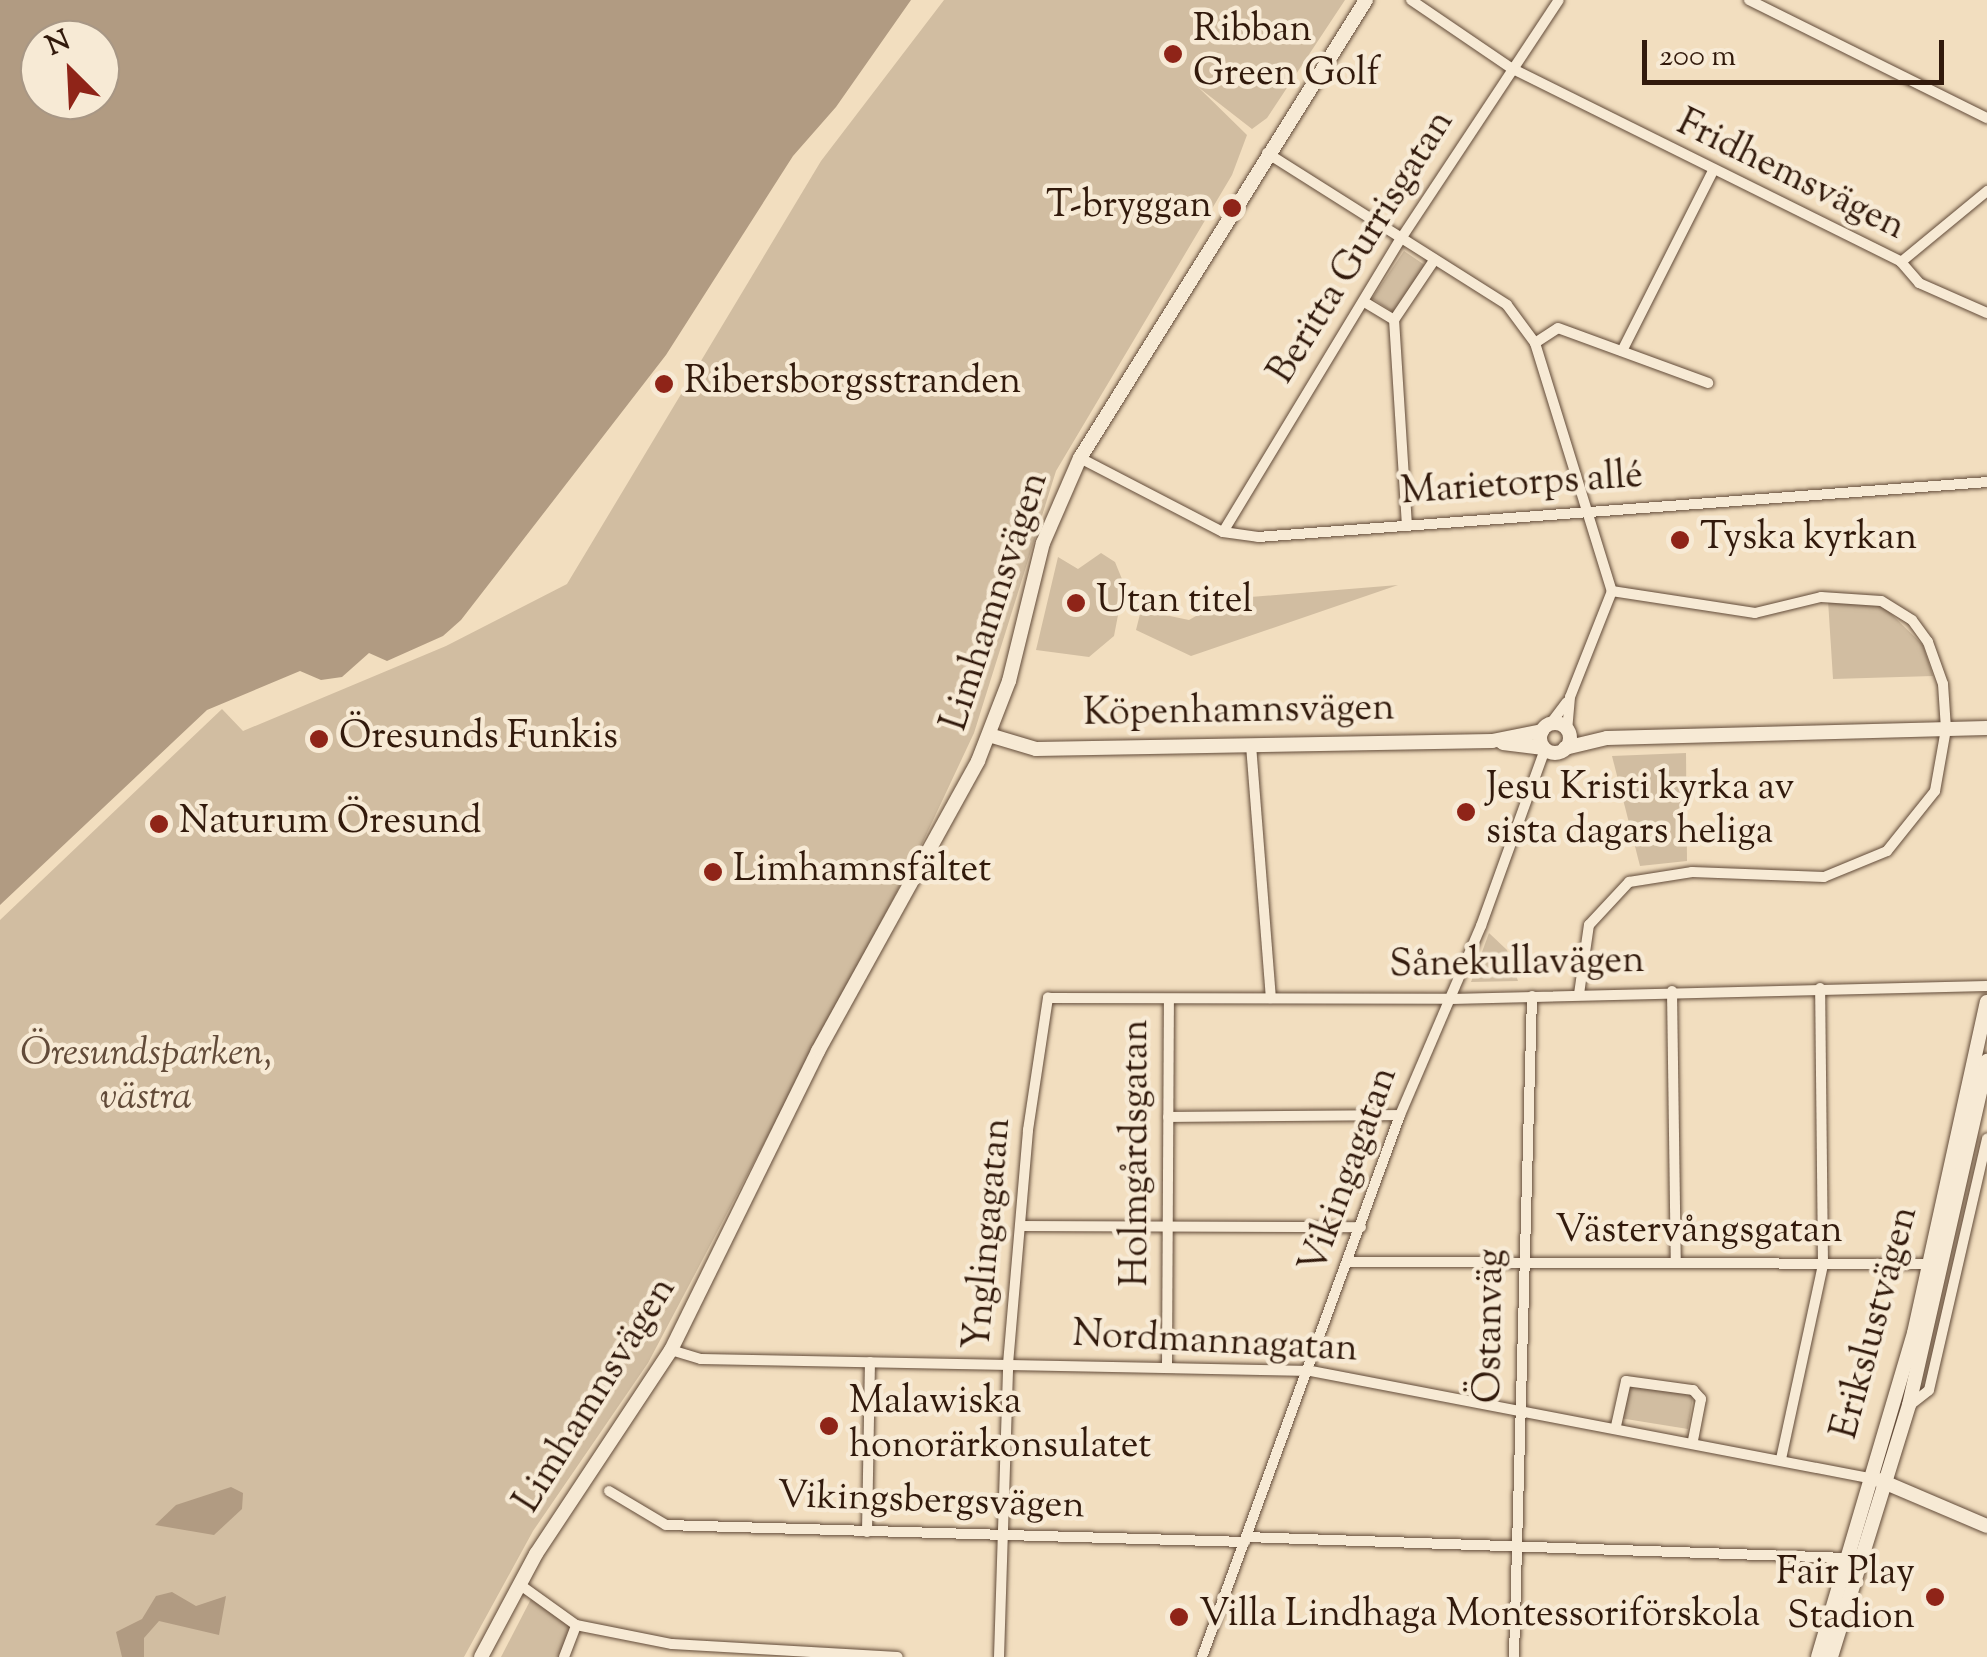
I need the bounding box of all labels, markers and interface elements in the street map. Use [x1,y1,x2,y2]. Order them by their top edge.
place label: Ribban Green Golf [1193,9,1380,98]
north arrow [20,20,120,120]
scale bar [1647,20,1950,82]
text: N [40,22,77,67]
text: 200 m [1659,36,1736,79]
marker: Ribban Green Golf [1162,43,1184,65]
street label: Fridhemsvägen [1668,102,1912,252]
street label: Beritta Gurrisgatan [1260,103,1466,393]
place label: T-bryggan [1046,185,1212,231]
marker: T-bryggan [1221,197,1243,219]
place label: Ribersborgsstranden [684,361,1021,407]
marker: Ribersborgsstranden [653,373,675,395]
street label: Marietorps allé [1399,455,1645,517]
street label: Limhamnsvägen [934,467,1060,737]
place label: Tyska kyrkan [1700,517,1917,563]
marker: Tyska kyrkan [1669,529,1691,551]
place label: Utan titel [1096,580,1253,626]
marker: Utan titel [1065,592,1087,614]
street label: Köpenhamnsvägen [1083,687,1395,739]
place label: Öresunds Funkis [339,716,618,762]
marker: Öresunds Funkis [308,728,330,750]
place label: Jesu Kristi kyrka av sista dagars heliga [1486,767,1794,856]
place label: Naturum Öresund [179,801,482,847]
marker: Jesu Kristi kyrka av sista dagars heliga [1455,801,1477,823]
marker: Naturum Öresund [148,813,170,835]
place label: Limhamnsfältet [733,849,991,895]
marker: Limhamnsfältet [702,861,724,883]
street label: Sånekullavägen [1389,940,1645,990]
street label: Holmgårdsgatan [1115,1019,1161,1287]
park label: Öresundsparken, västra [20,1033,272,1122]
street label: Vikingagatan [1292,1061,1410,1281]
street label: Ynglingagatan [957,1116,1023,1352]
street label: Erikslustvägen [1824,1202,1930,1444]
street label: Västervångsgatan [1555,1210,1843,1256]
street label: Östanväg [1468,1248,1516,1404]
street label: Limhamnsvägen [506,1270,688,1522]
street label: Nordmannagatan [1071,1314,1359,1374]
place label: Malawiska honorärkonsulatet [849,1381,1151,1470]
marker: Malawiska honorärkonsulatet [818,1415,840,1437]
street label: Vikingsbergsvägen [777,1475,1085,1531]
place label: Fair Play Stadion [1776,1552,1915,1642]
marker: Fair Play Stadion [1924,1586,1946,1608]
place label: Villa Lindhaga Montessoriförskola [1199,1594,1760,1640]
marker: Villa Lindhaga Montessoriförskola [1168,1606,1190,1628]

